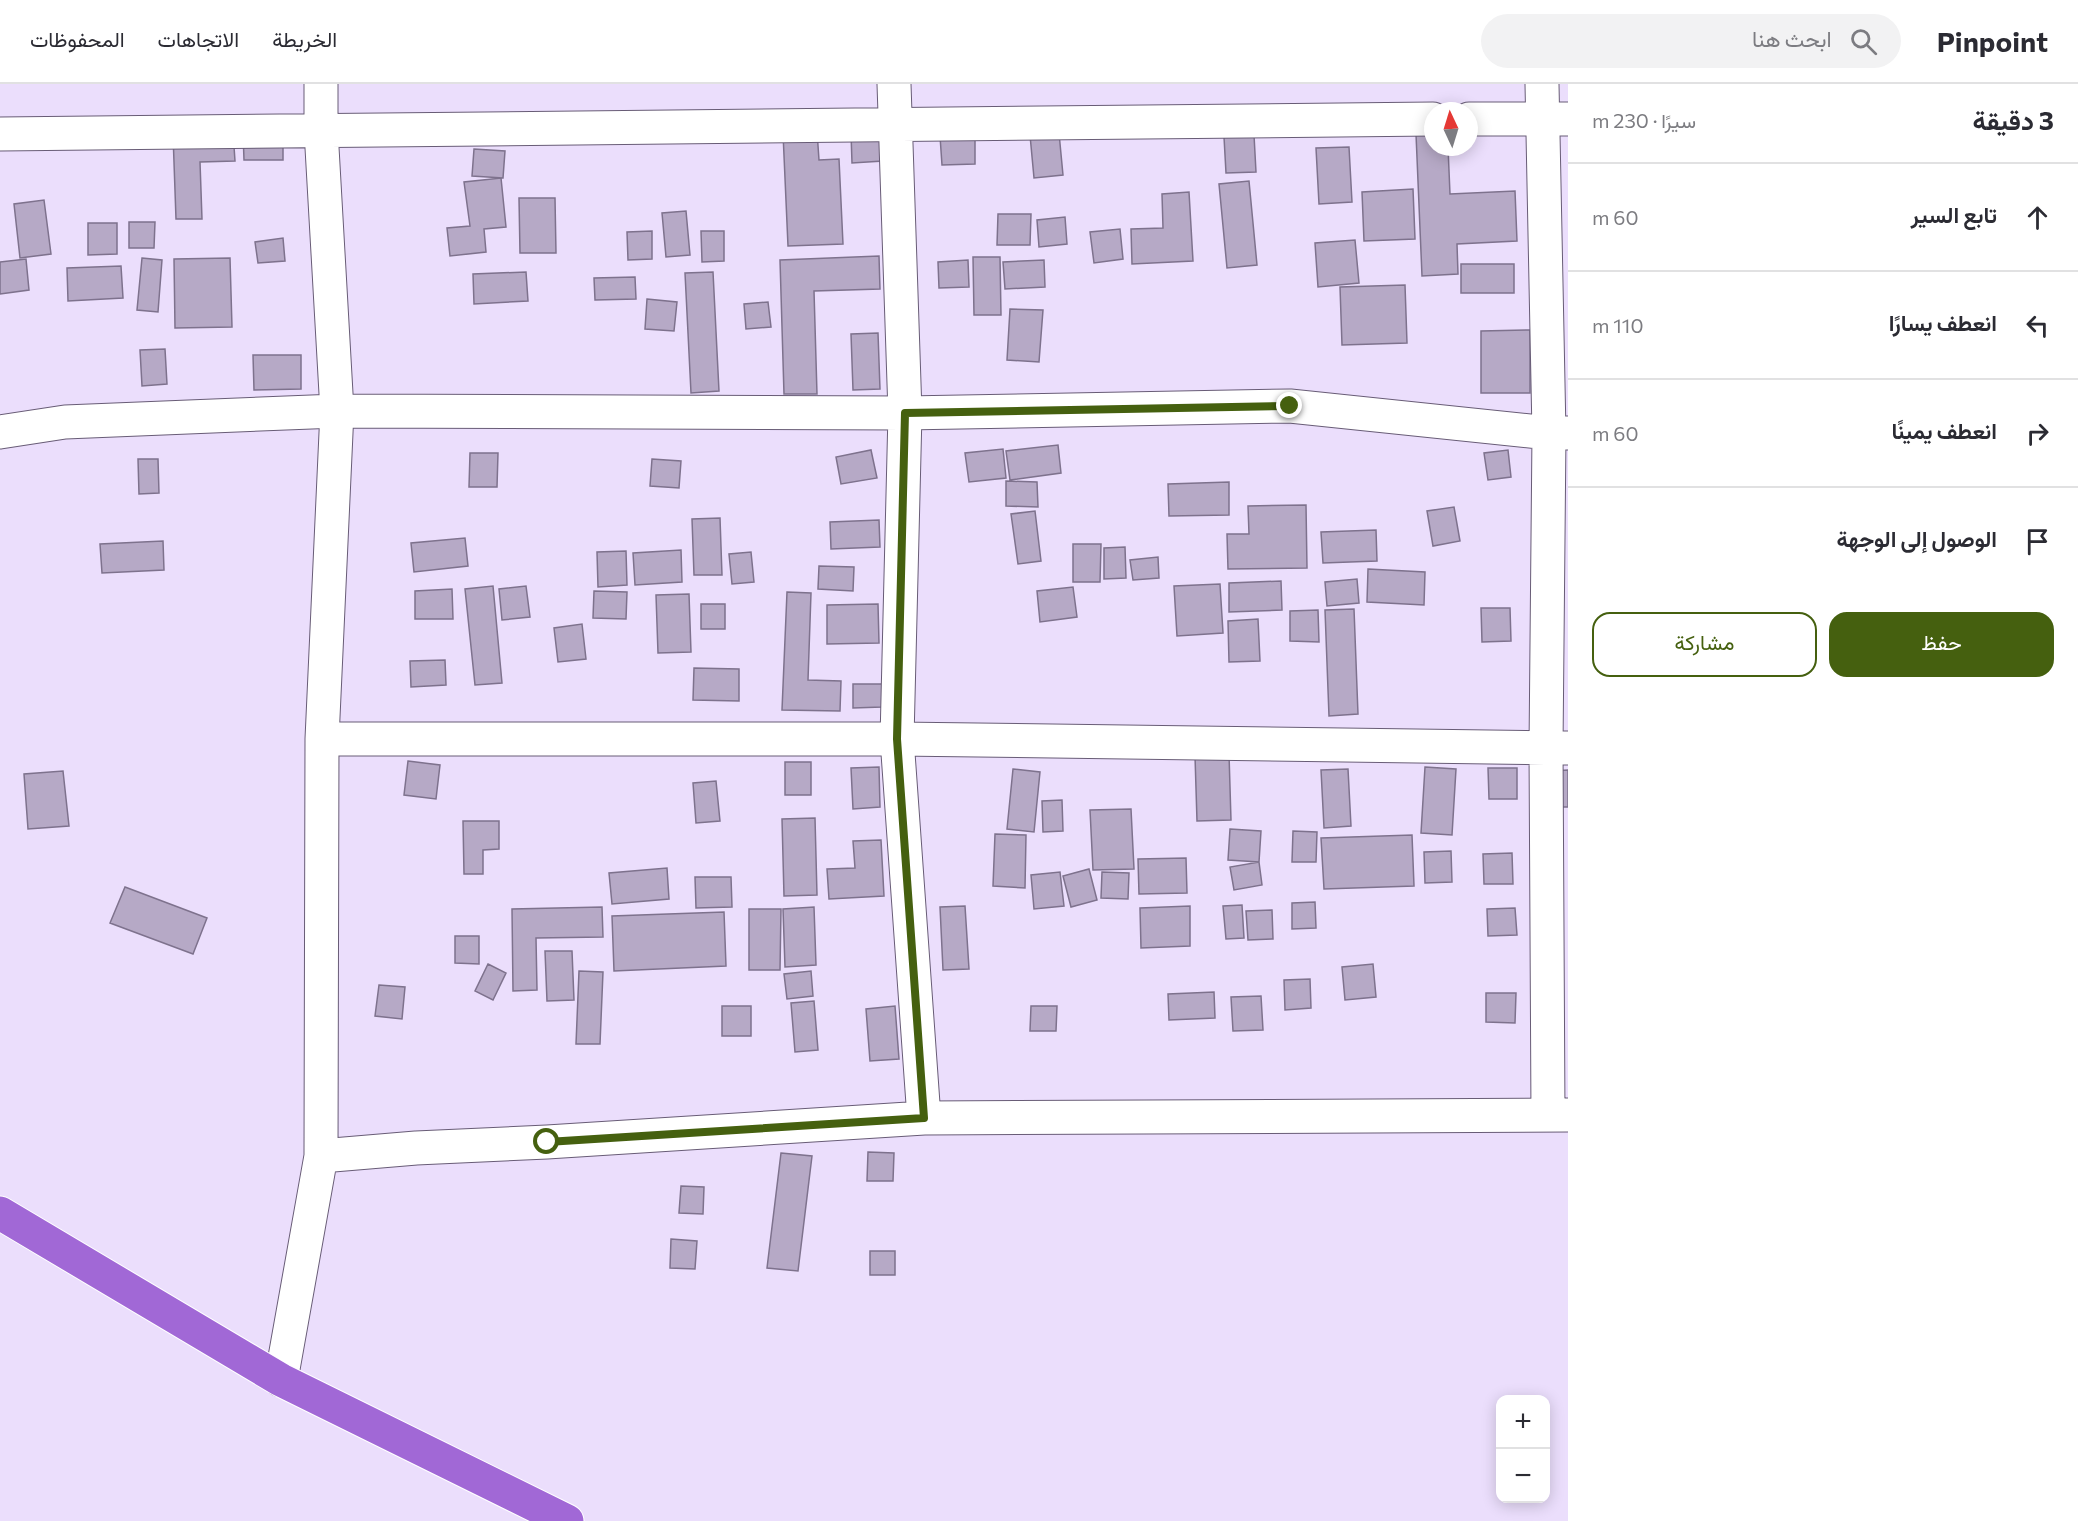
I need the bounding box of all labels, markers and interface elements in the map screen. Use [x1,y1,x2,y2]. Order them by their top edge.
search box [1481,14,1901,68]
text: Pinpoint [1937,24,2048,58]
text: ابحث هنا [1752,25,1832,52]
icon: search [1847,25,1880,58]
text: المحفوظات [30,26,125,51]
text: الاتجاهات [158,26,239,51]
text: الخريطة [272,26,337,51]
north arrow [1424,102,1478,156]
text: 3 دقيقة [1973,104,2054,135]
text: سيرًا · 230 m [1592,108,1696,132]
text: تابع السير [1911,201,1997,228]
icon: ahead [2021,201,2054,234]
text: 60 m [1592,205,1639,229]
text: انعطف يسارًا [1889,309,1997,336]
icon: left [2021,309,2054,342]
text: 110 m [1592,313,1643,337]
route end [1276,392,1302,418]
text: انعطف يمينًا [1891,417,1997,444]
icon: right [2021,417,2054,450]
text: 60 m [1592,421,1639,445]
text: الوصول إلى الوجهة [1837,525,1997,552]
icon: arrive [2021,525,2054,558]
button: مشاركة [1592,612,1817,677]
button: حفظ [1829,612,2054,677]
route start [533,1128,559,1154]
map controls [1496,1395,1550,1503]
button: + [1496,1395,1550,1449]
button: − [1496,1449,1550,1503]

